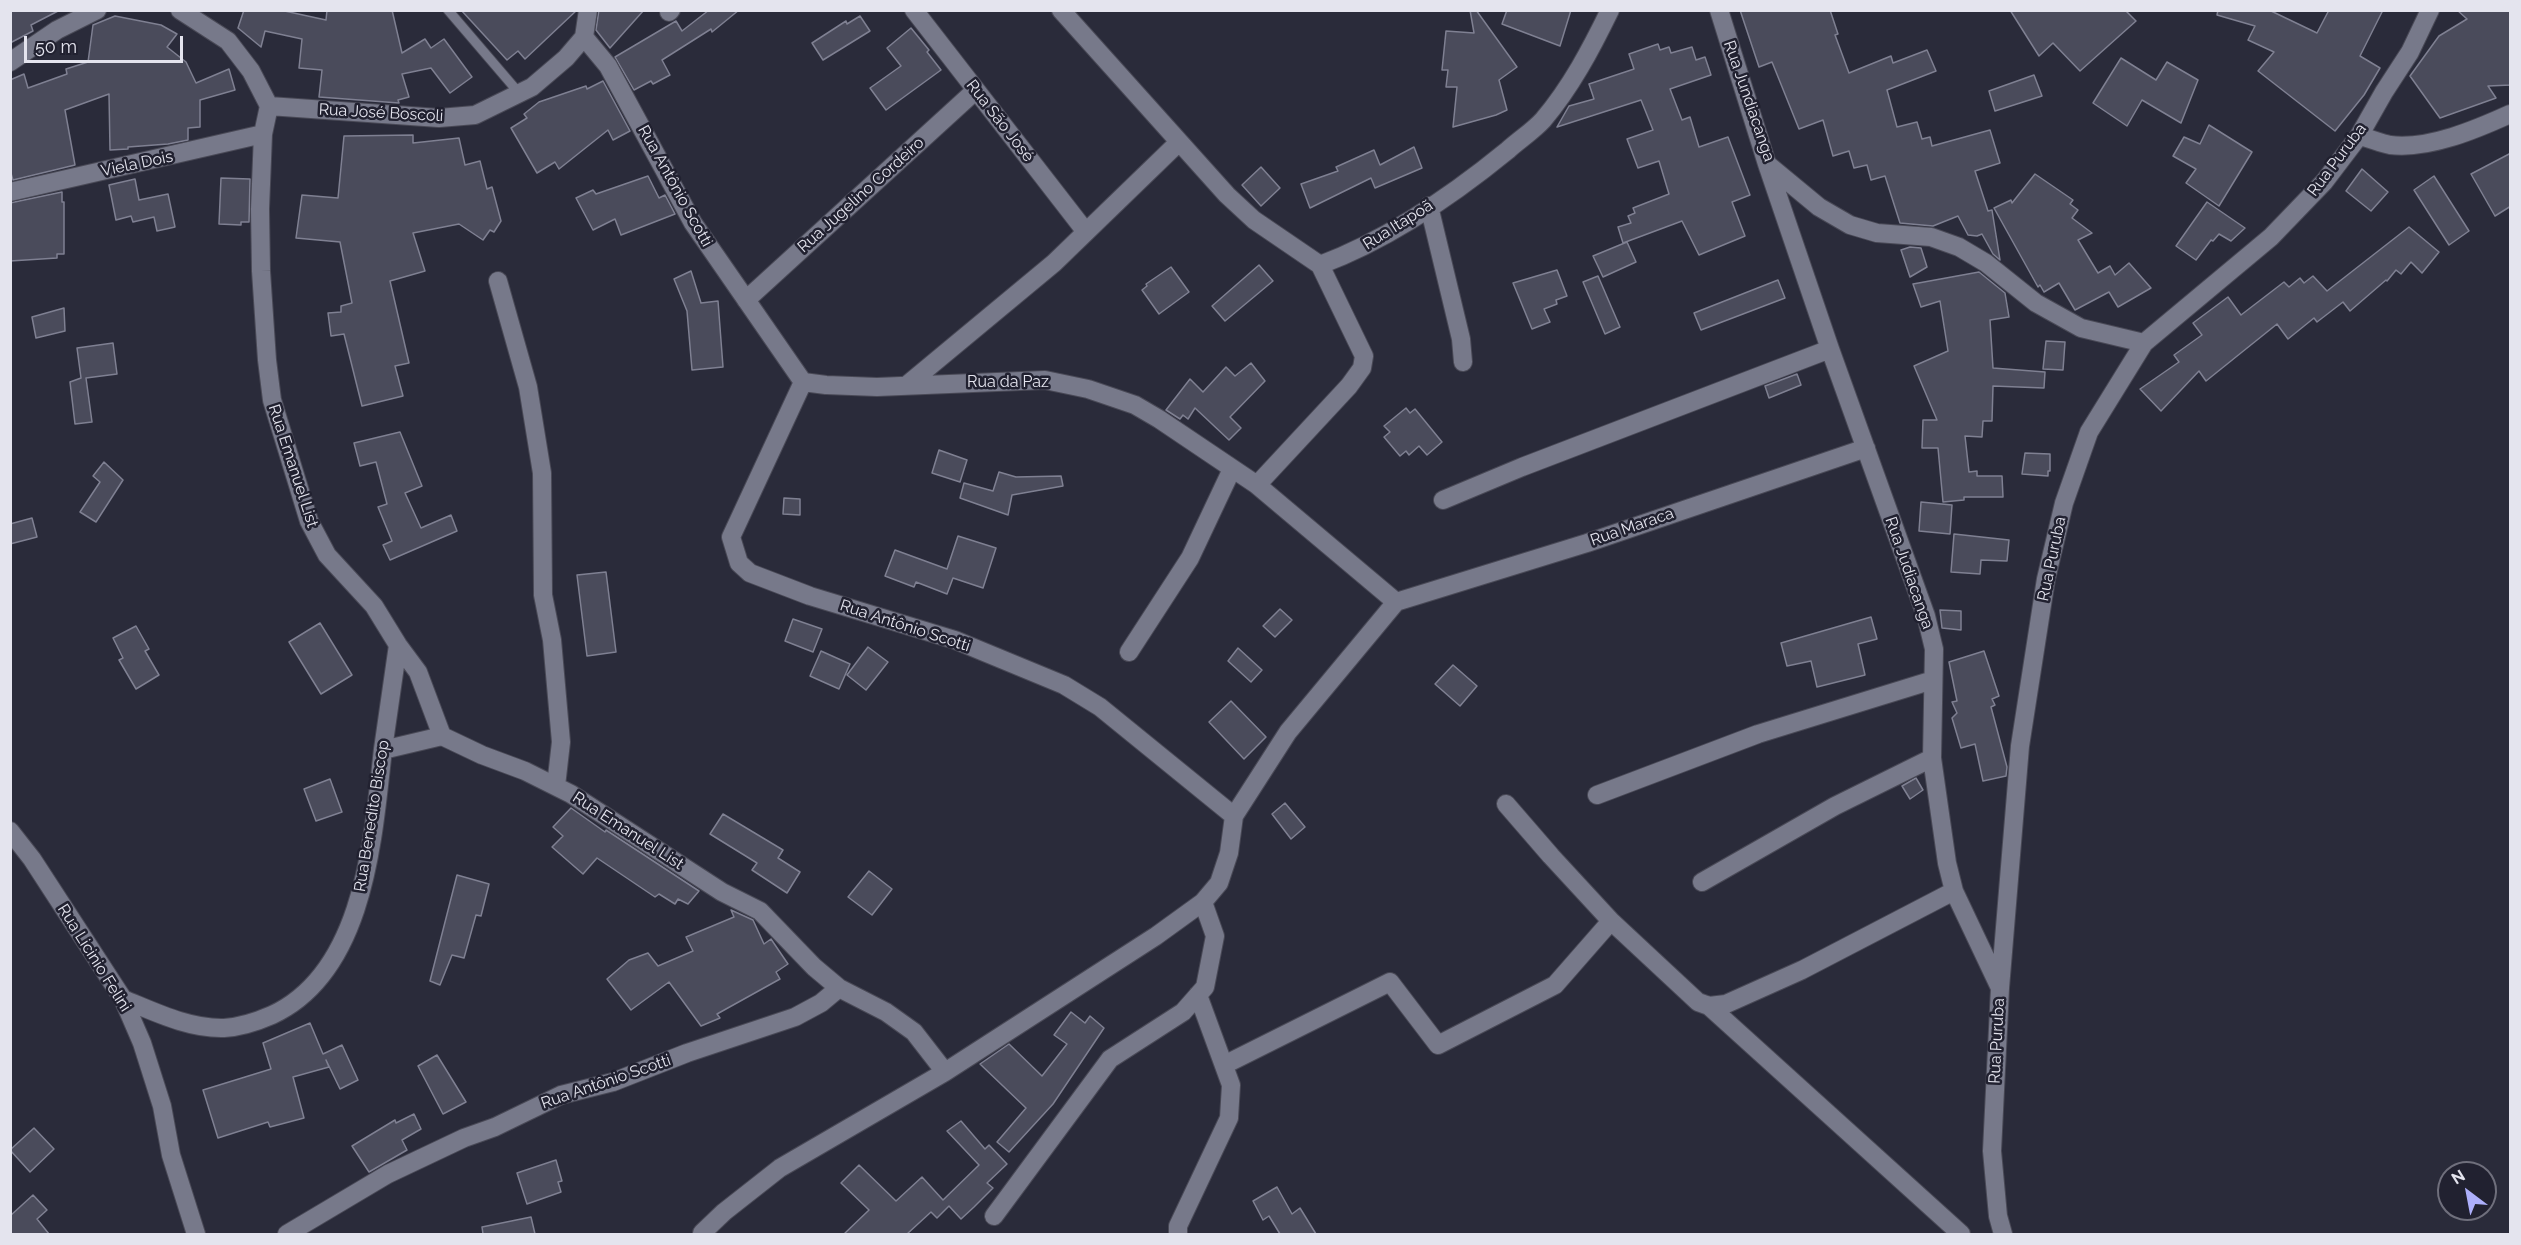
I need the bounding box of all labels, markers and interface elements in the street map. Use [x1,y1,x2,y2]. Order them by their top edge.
scale bar [27,24,186,62]
text: 50 m [35,36,77,57]
street label: Rua Jundiacanga [1719,38,1779,164]
street label: Rua São José [962,76,1038,166]
street label: Rua José Boscoli [318,100,444,126]
street label: Rua Puruba [2304,120,2370,200]
street label: Rua Antônio Scotti [634,122,716,250]
street label: Rua Jugelino Cordeiro [794,133,928,257]
street label: Viela Dois [99,147,175,181]
street label: Rua Itapoã [1360,196,1436,254]
street label: Rua da Paz [967,372,1049,392]
street label: Rua Emanuel List [264,402,322,530]
street label: Rua Maraca [1588,504,1676,550]
street label: Rua Judiacanga [1881,514,1937,632]
street label: Rua Puruba [2034,515,2070,603]
street label: Rua Antônio Scotti [837,596,973,656]
street label: Rua Benedito Biscop [351,739,393,893]
street label: Rua Emanuel List [569,788,687,874]
street label: Rua Licinio Felini [53,901,135,1015]
street label: Rua Puruba [1985,998,2009,1084]
street label: Rua Antônio Scotti [539,1051,673,1113]
north arrow [2437,1161,2497,1221]
text: N [2448,1166,2468,1188]

